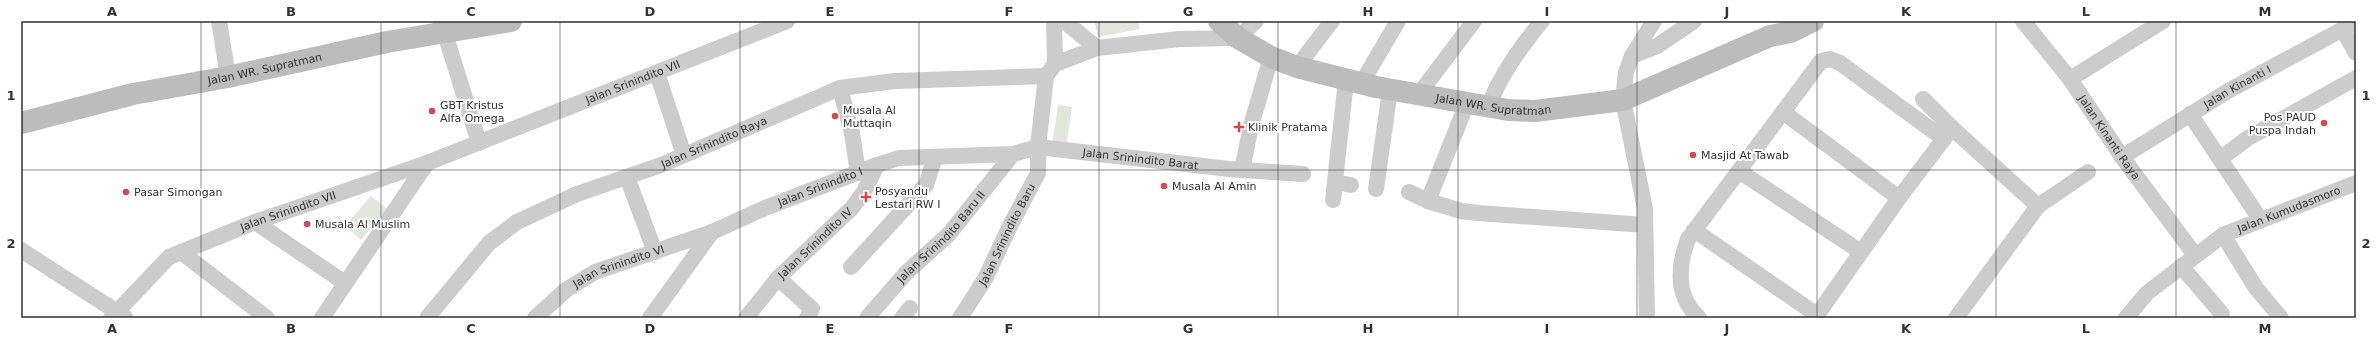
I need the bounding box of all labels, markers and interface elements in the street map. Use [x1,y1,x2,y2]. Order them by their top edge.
text: A [107,4,117,19]
text: B [286,4,296,19]
text: C [466,4,476,19]
text: D [645,4,656,19]
text: E [826,4,834,19]
text: F [1005,4,1013,19]
text: G [1183,4,1193,19]
text: H [1363,4,1373,19]
text: I [1545,4,1549,19]
text: J [1724,4,1729,19]
text: K [1901,4,1912,19]
text: L [2082,4,2090,19]
text: M [2259,4,2271,19]
street label: Jalan WR. Supratman [206,50,323,87]
street label: Jalan Srinindito VII [583,57,682,107]
street label: Jalan Kinanti I [2200,63,2273,112]
text: 1 [6,88,16,103]
text: 1 [2361,88,2371,103]
street label: Jalan WR. Supratman [1434,91,1552,118]
street label: Jalan Kinanti Raya [2075,92,2143,182]
place label: GBT Kristus Alfa Omega [440,99,505,125]
place label: Musala Al Muttaqin [843,104,896,130]
marker: GBT Kristus Alfa Omega [427,106,437,116]
marker: Musala Al Muttaqin [830,111,840,121]
place label: Pos PAUD Puspa Indah [2249,111,2316,137]
street label: Jalan Srinindito Raya [658,114,769,171]
marker: Pos PAUD Puspa Indah [2319,118,2329,128]
marker: Klinik Pratama [1233,121,1245,133]
place label: Klinik Pratama [1248,121,1327,134]
street label: Jalan Srinindito Barat [1081,146,1200,172]
place label: Masjid At Tawab [1701,149,1789,162]
marker: Masjid At Tawab [1688,150,1698,160]
street label: Jalan Srinindito I [775,165,865,209]
place label: Musala Al Amin [1172,180,1257,193]
street label: Jalan Srinindito Baru [975,181,1038,289]
marker: Musala Al Amin [1159,181,1169,191]
street label: Jalan Kumudasmoro [2235,183,2343,236]
place label: Posyandu Lestari RW I [875,185,940,211]
place label: Pasar Simongan [134,186,223,199]
marker: Pasar Simongan [121,187,131,197]
street label: Jalan Srinindito VII [237,188,338,234]
street label: Jalan Srinindito Baru II [893,188,988,286]
marker: Posyandu Lestari RW I [860,191,872,203]
street label: Jalan Srinindito IV [774,205,855,282]
place label: Musala Al Muslim [315,218,410,231]
marker: Musala Al Muslim [302,219,312,229]
text: 2 [6,236,16,251]
text: 2 [2361,236,2371,251]
street label: Jalan Srinindito VI [570,242,666,291]
text: A [107,321,117,336]
text: B [286,321,296,336]
text: C [466,321,476,336]
text: D [645,321,656,336]
text: E [826,321,834,336]
text: F [1005,321,1013,336]
text: G [1183,321,1193,336]
text: H [1363,321,1373,336]
text: I [1545,321,1549,336]
text: J [1724,321,1729,336]
text: K [1901,321,1912,336]
text: L [2082,321,2090,336]
text: M [2259,321,2271,336]

